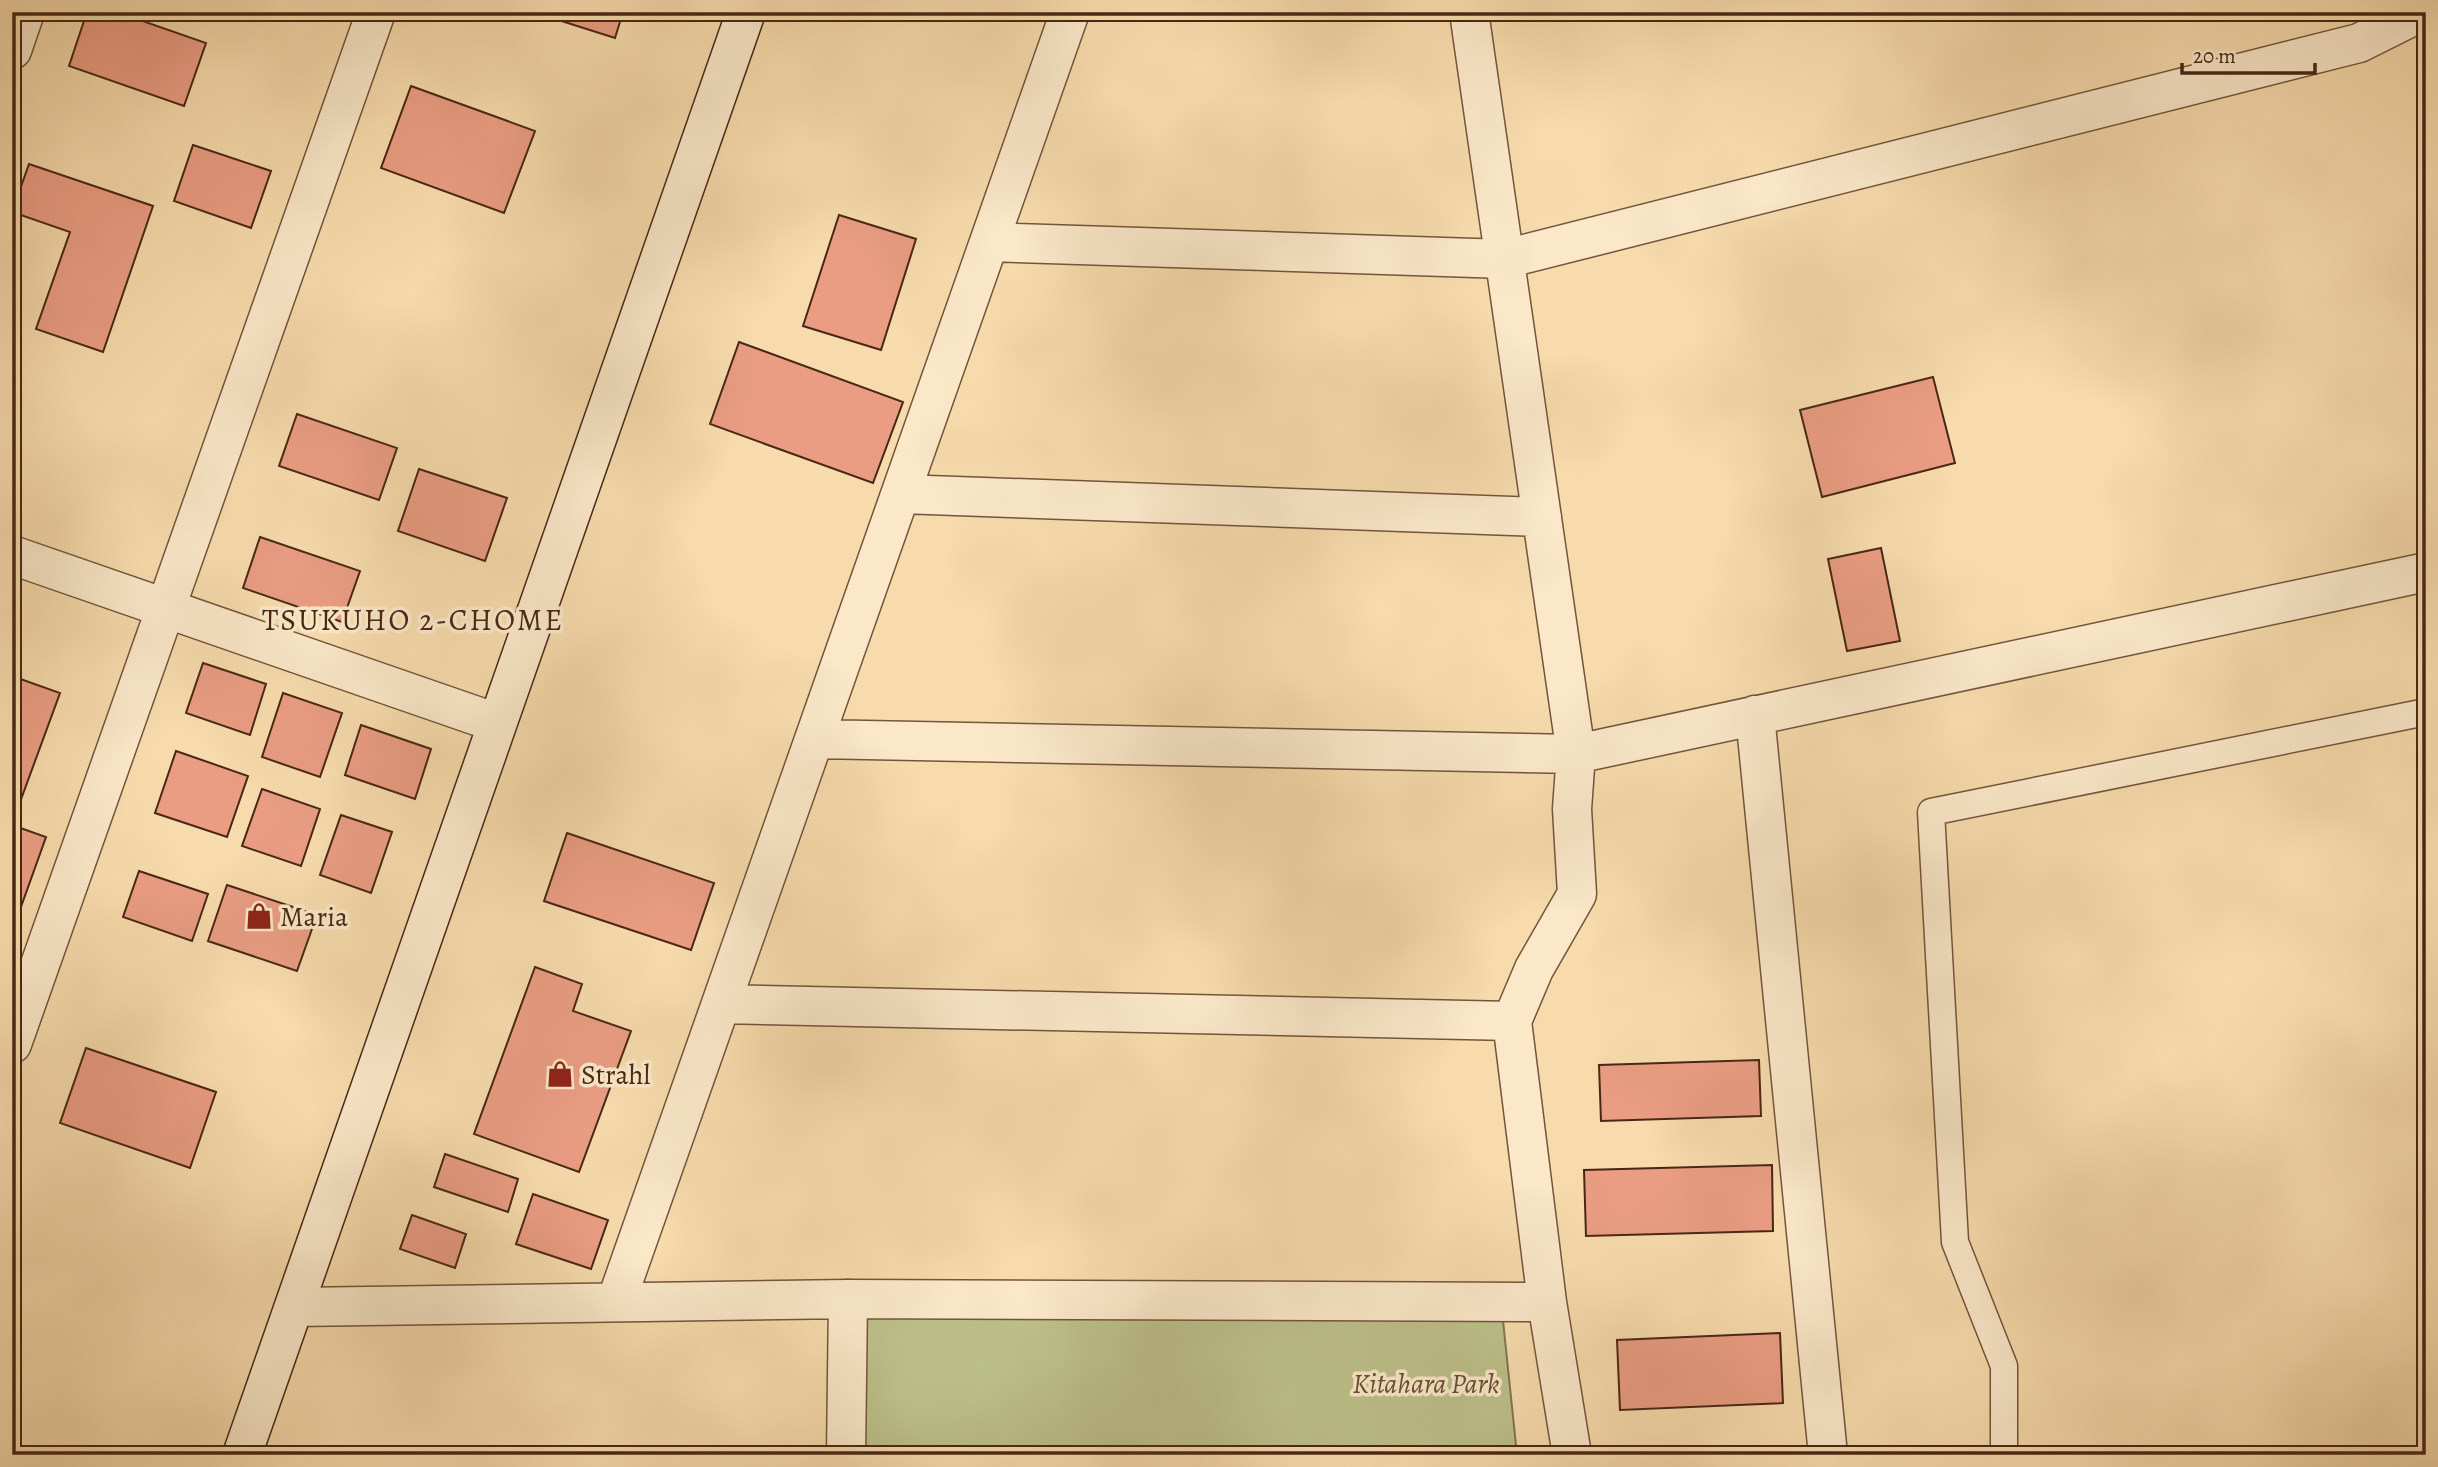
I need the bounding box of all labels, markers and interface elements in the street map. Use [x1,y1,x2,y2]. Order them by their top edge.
scale bar [2182,32,2316,76]
text: 20 m [2193,42,2236,70]
district label: TSUKUHO 2-CHOME [262,600,564,640]
place label: Maria [280,898,348,936]
shop icon: Maria [244,901,274,931]
place label: Strahl [581,1056,651,1094]
shop icon: Strahl [545,1059,575,1089]
park label: Kitahara Park [1352,1365,1500,1403]

